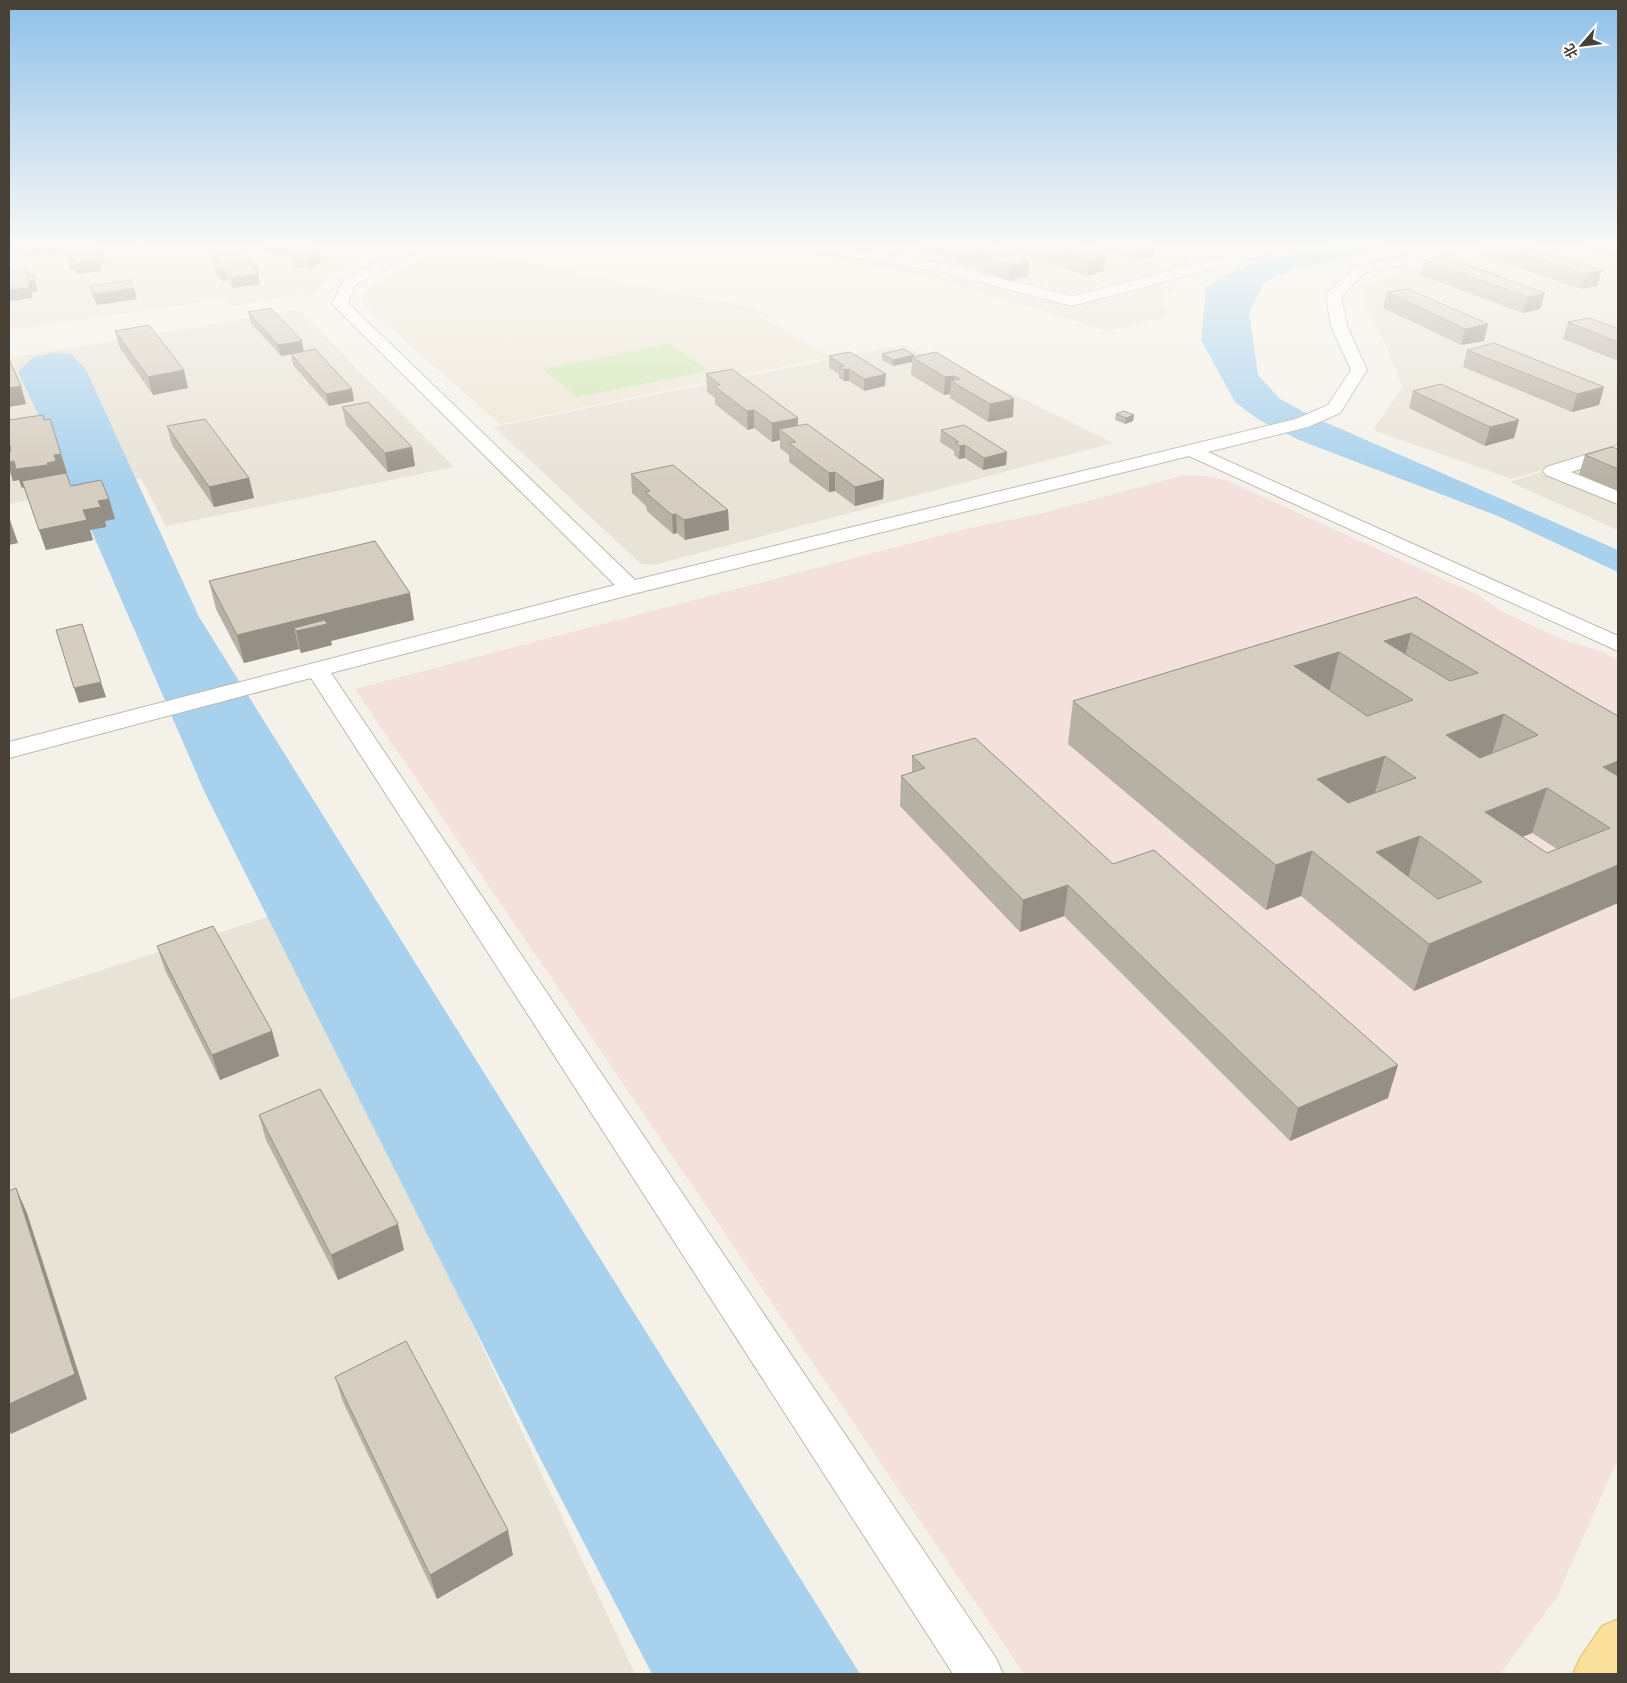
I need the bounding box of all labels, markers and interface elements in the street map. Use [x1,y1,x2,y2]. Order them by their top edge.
north arrow [1557,20,1607,70]
text: 北 [1559,41,1581,62]

